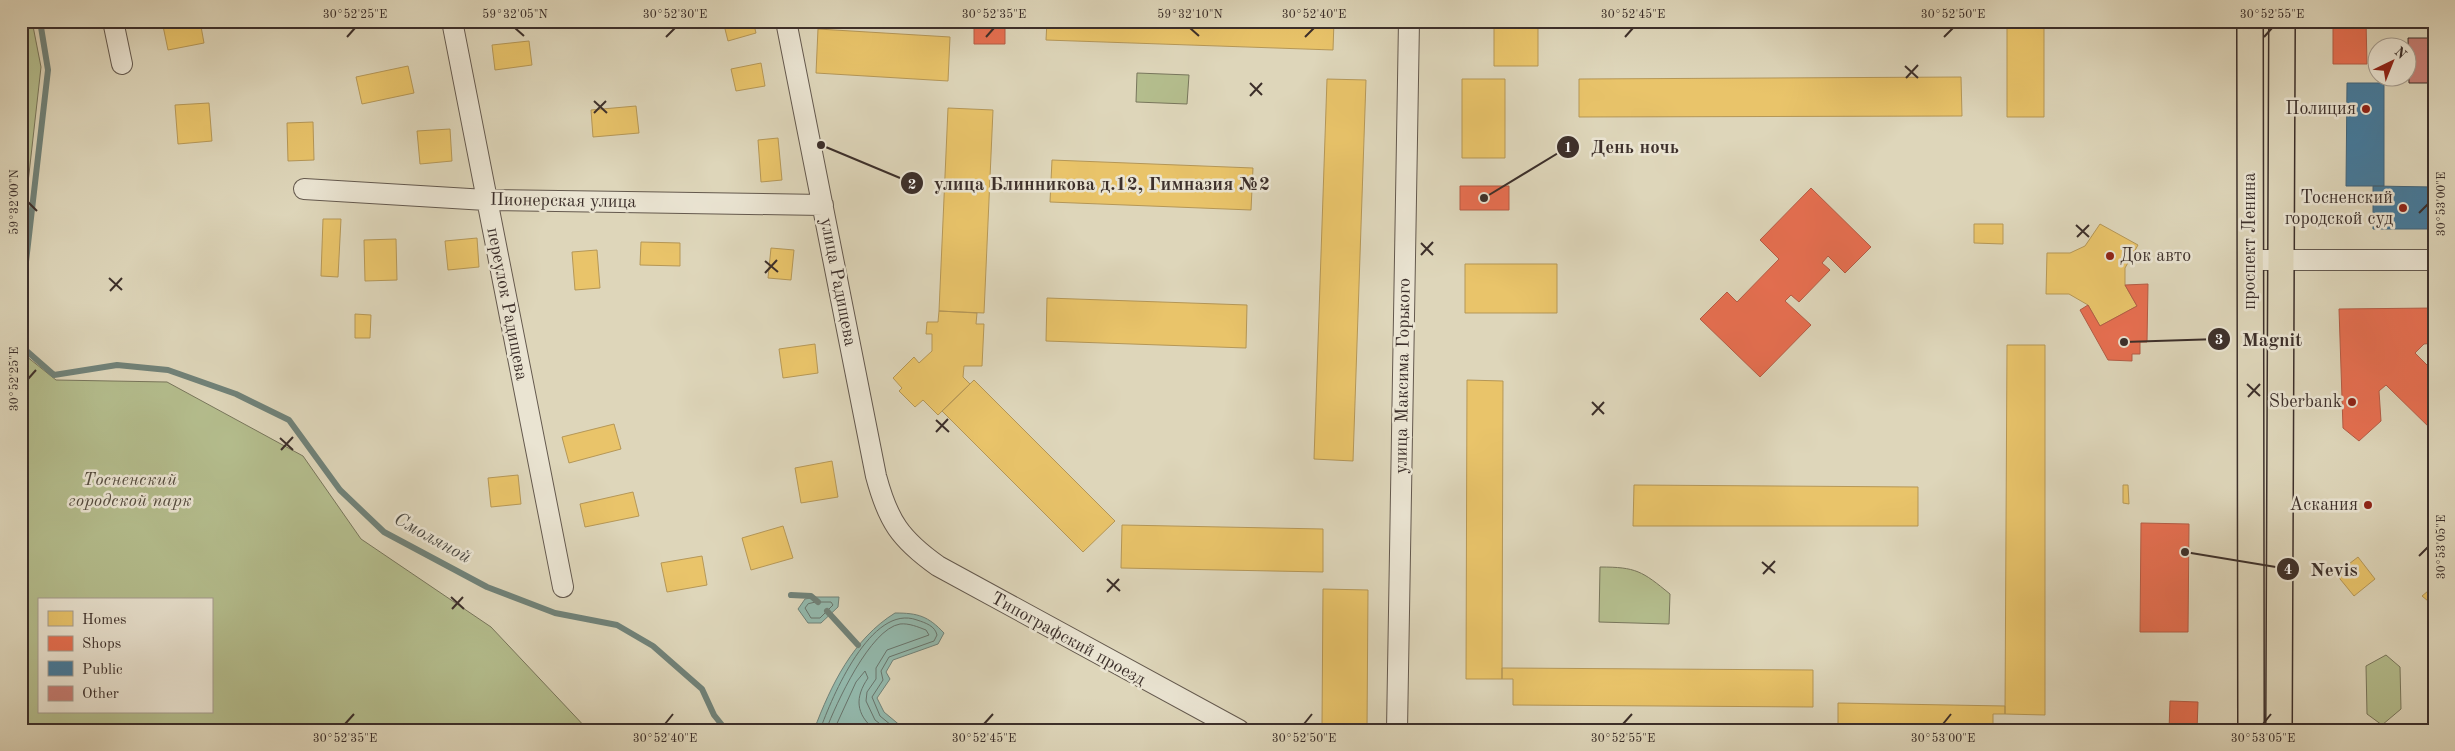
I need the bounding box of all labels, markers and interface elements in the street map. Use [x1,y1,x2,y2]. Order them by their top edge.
text: 30°52'25"E [323,8,387,21]
text: 59°32'05"N [482,8,548,21]
text: 30°52'30"E [643,8,707,21]
text: 30°52'35"E [962,8,1026,21]
text: 59°32'10"N [1157,8,1223,21]
text: 30°52'40"E [1282,8,1346,21]
text: 30°52'45"E [1601,8,1665,21]
text: 30°52'50"E [1921,8,1985,21]
text: 30°52'55"E [2240,8,2304,21]
north arrow [2368,38,2418,88]
text: N [2391,44,2409,62]
place label: Полиция [2285,100,2356,118]
marker: Полиция [2360,103,2372,115]
callout: День ночь [1556,130,1689,164]
text: День ночь [1591,139,1679,158]
text: 1 [1564,141,1572,156]
callout: улица Блинникова д.12, Гимназия №2 [899,166,1280,200]
text: 59°32'00"N [8,169,21,235]
street label: проспект Ленина [2241,172,2259,310]
text: 30°53'00"E [2435,172,2448,236]
text: улица Блинникова д.12, Гимназия №2 [934,176,1270,195]
text: 2 [908,178,916,193]
place label: Тосненский городской суд [2285,189,2393,228]
street label: Пионерская улица [490,191,636,211]
marker: Тосненский городской суд [2397,202,2409,214]
street label: улица Радищева [817,216,859,348]
street label: переулок Радищева [483,226,531,382]
place label: Док авто [2120,247,2191,265]
marker: Док авто [2104,250,2116,262]
street label: улица Максима Горького [1392,278,1414,474]
callout: Magnit [2207,322,2312,356]
text: Magnit [2242,332,2302,351]
text: 3 [2215,333,2223,348]
text: 30°52'25"E [8,347,21,411]
place label: Sberbank [2269,393,2342,411]
marker: Sberbank [2346,396,2358,408]
park label: Тосненский городской парк [68,471,192,510]
place label: Аскания [2290,496,2358,514]
marker: Аскания [2362,499,2374,511]
water label: Смоляной [390,510,474,568]
text: 30°53'05"E [2435,515,2448,579]
callout: Nevis [2276,552,2368,586]
text: Nevis [2310,562,2358,581]
text: 4 [2284,563,2292,578]
street label: Типографский проезд [987,589,1148,690]
legend [38,598,212,714]
text: Homes [82,613,127,628]
text: Shops [82,637,121,652]
text: Public [82,663,123,678]
text: Other [82,687,119,702]
text: 30°52'35"E [313,732,377,745]
text: 30°52'40"E [633,732,697,745]
text: 30°52'45"E [952,732,1016,745]
text: 30°52'50"E [1272,732,1336,745]
text: 30°52'55"E [1591,732,1655,745]
text: 30°53'00"E [1911,732,1975,745]
text: 30°53'05"E [2231,732,2295,745]

